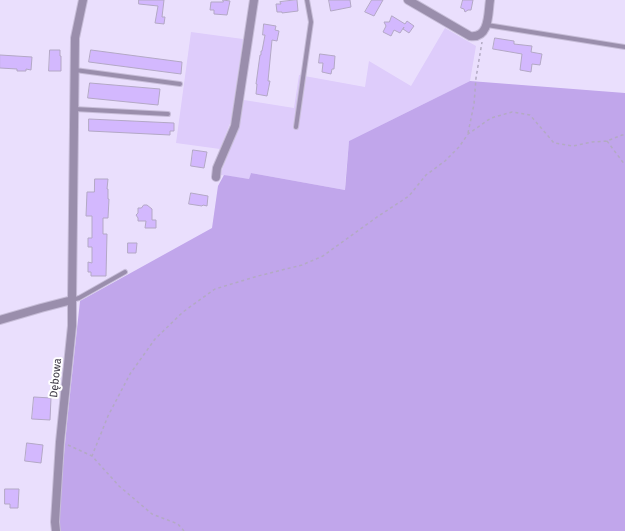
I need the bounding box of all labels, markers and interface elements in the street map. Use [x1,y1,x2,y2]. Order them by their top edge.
street label: Dębowa [47,358,65,398]

